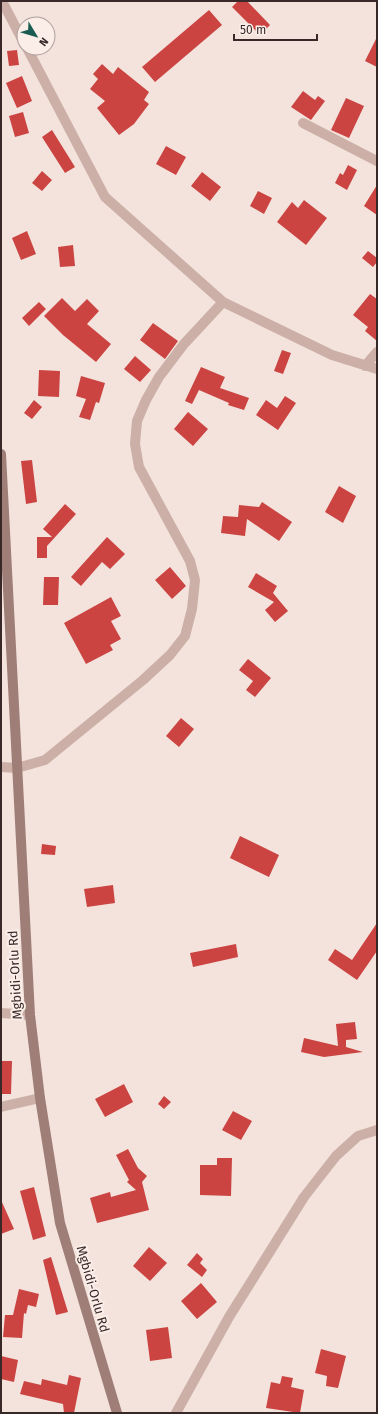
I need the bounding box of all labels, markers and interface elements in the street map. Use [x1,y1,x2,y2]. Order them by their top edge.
north arrow [16,16,56,56]
scale bar [234,16,317,42]
text: 50 m [240,23,266,37]
text: N [36,35,51,49]
street label: Mgbidi-Orlu Rd [5,930,25,1020]
street label: Mgbidi-Orlu Rd [73,1244,113,1334]

